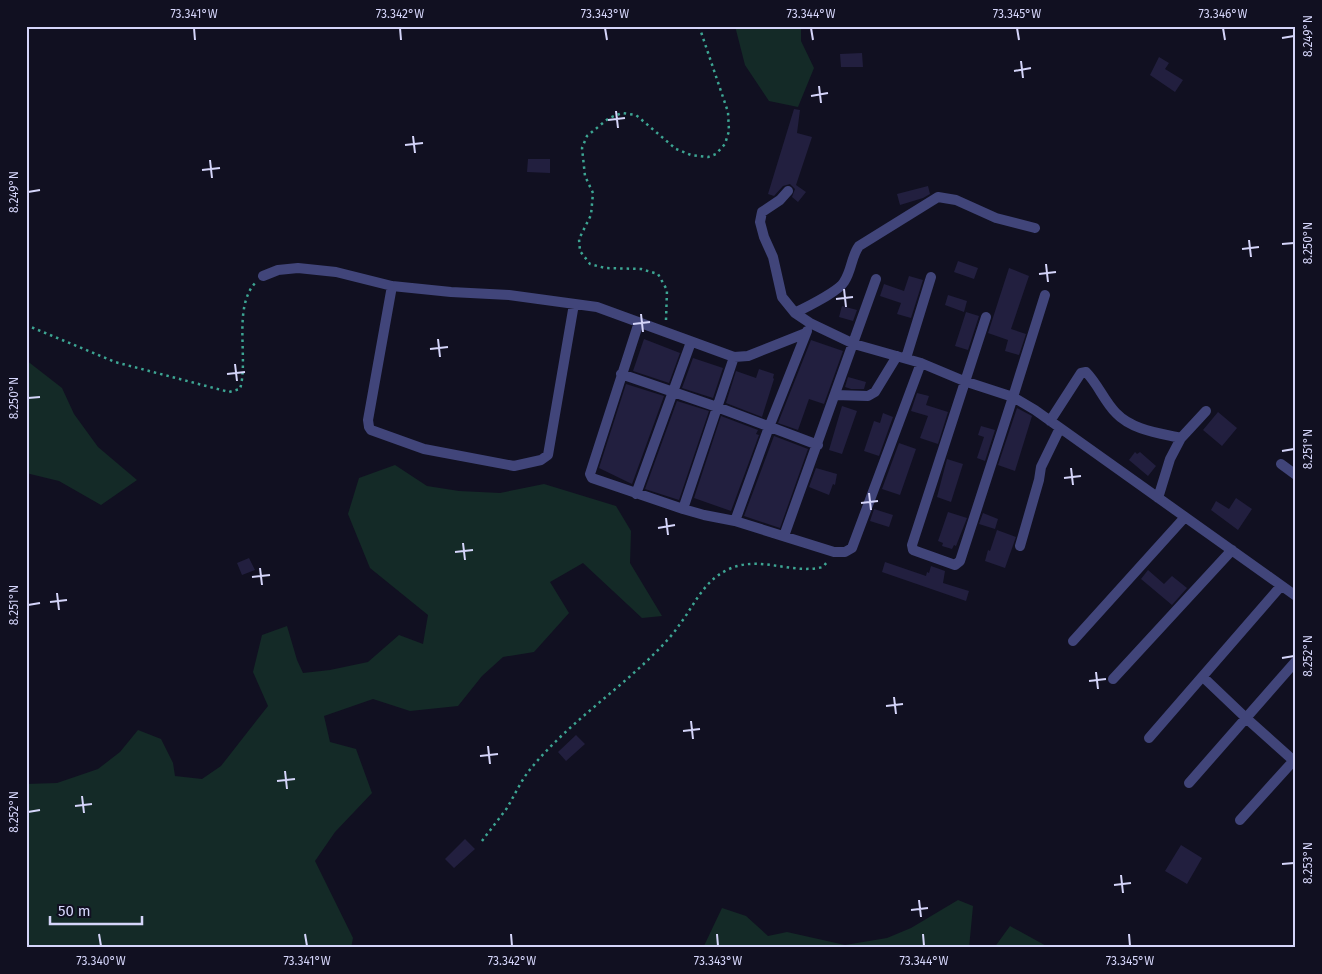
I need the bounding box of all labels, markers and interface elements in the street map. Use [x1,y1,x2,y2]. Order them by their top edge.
text: 73.341°W [170,7,218,21]
text: 73.342°W [376,7,424,21]
text: 73.343°W [581,7,629,21]
text: 73.344°W [786,7,836,21]
text: 73.345°W [993,7,1041,21]
text: 73.346°W [1199,7,1248,21]
text: 8.249°N [1301,15,1315,57]
text: 8.249°N [7,171,21,213]
text: 8.250°N [1301,222,1315,264]
text: 8.250°N [7,377,21,419]
text: 8.251°N [1301,429,1315,469]
text: 8.251°N [7,585,21,625]
text: 8.252°N [1301,635,1315,677]
text: 8.252°N [7,791,21,833]
text: 8.253°N [1301,842,1315,884]
scale bar [50,894,142,926]
text: 50 m [58,902,91,920]
text: 73.340°W [76,954,126,968]
text: 73.341°W [283,954,331,968]
text: 73.342°W [488,954,536,968]
text: 73.343°W [694,954,742,968]
text: 73.344°W [899,954,949,968]
text: 73.345°W [1106,954,1154,968]

